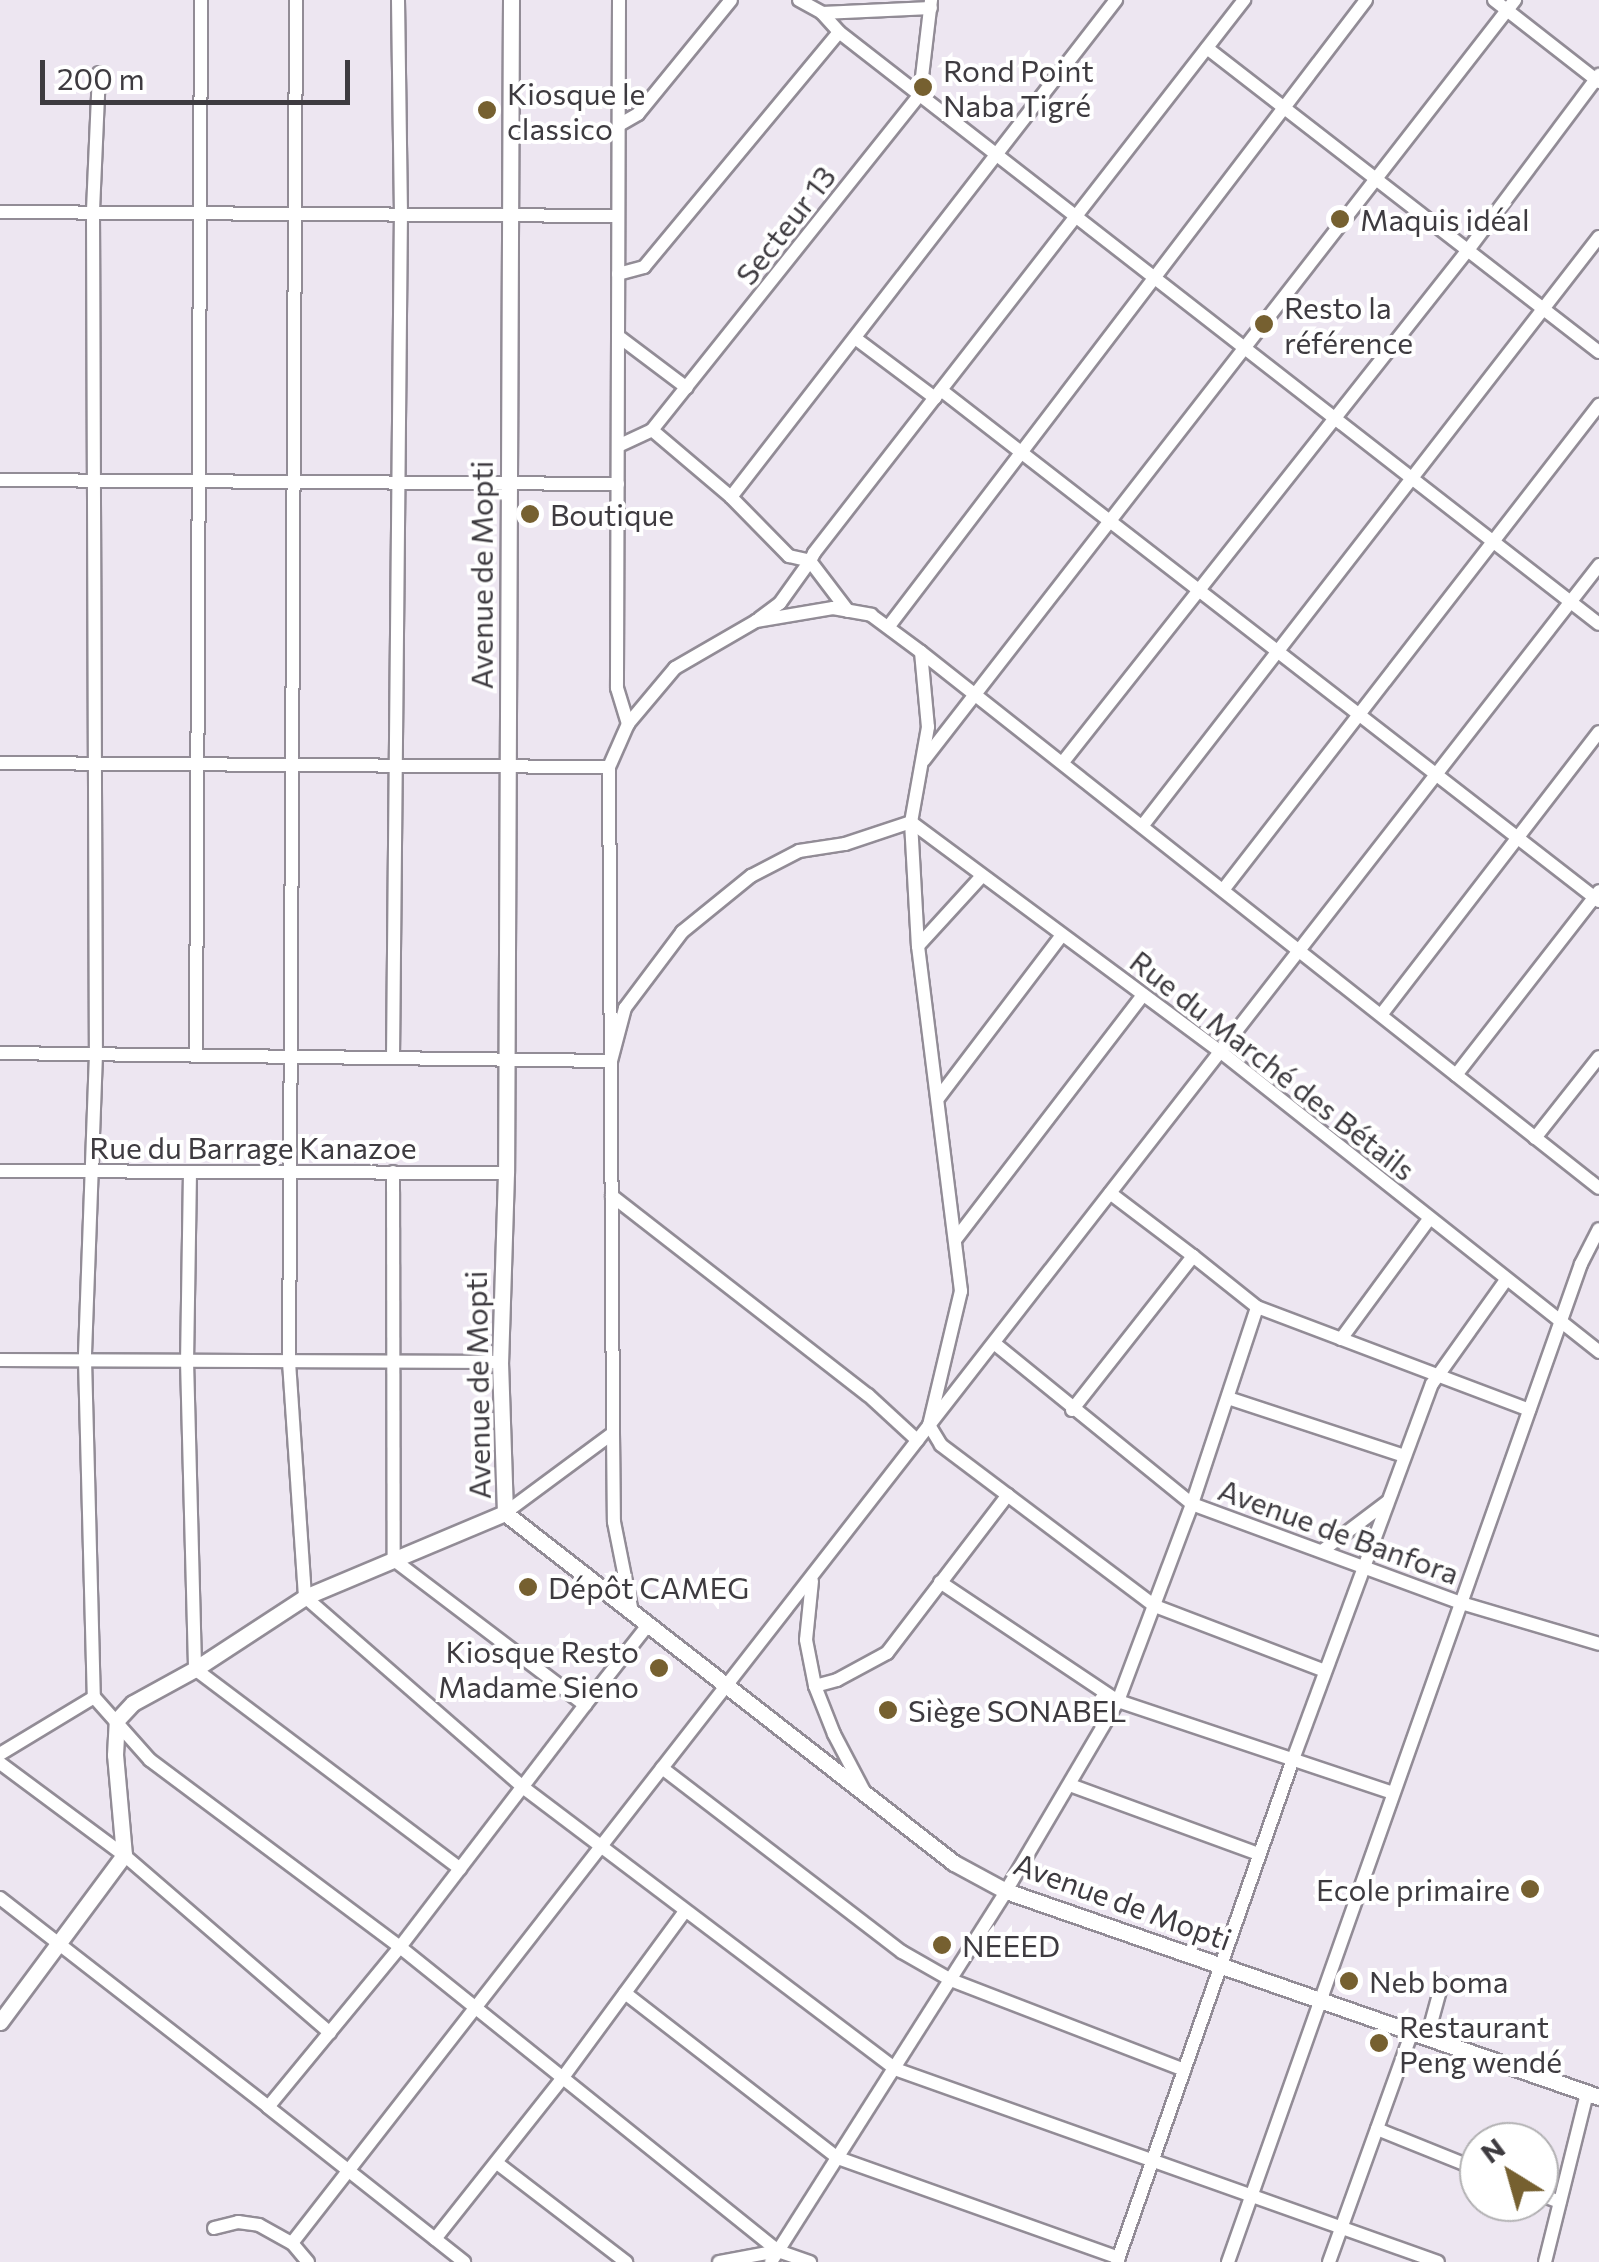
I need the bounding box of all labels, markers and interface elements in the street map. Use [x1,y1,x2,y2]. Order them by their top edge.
scale bar [45,40,355,102]
place label: Rond Point Naba Tigré [943,52,1094,122]
text: 200 m [57,59,145,96]
place label: Kiosque le classico [507,75,645,146]
marker: Rond Point Naba Tigré [912,76,934,98]
marker: Kiosque le classico [476,99,498,121]
street label: Secteur 13 [728,159,842,291]
place label: Maquis idéal [1360,201,1530,237]
marker: Maquis idéal [1329,208,1351,230]
place label: Resto la référence [1284,289,1413,360]
marker: Resto la référence [1253,313,1275,335]
street label: Avenue de Mopti [463,461,499,689]
place label: Boutique [550,496,674,532]
marker: Boutique [519,503,541,525]
street label: Rue du Marché des Bétails [1123,943,1423,1187]
street label: Rue du Barrage Kanazoe [89,1129,417,1165]
street label: Avenue de Mopti [457,1270,497,1500]
street label: Avenue de Banfora [1214,1471,1464,1591]
place label: Dépôt CAMEG [548,1569,749,1605]
marker: Dépôt CAMEG [517,1576,539,1598]
place label: Kiosque Resto Madame Sieno [438,1633,639,1704]
marker: Kiosque Resto Madame Sieno [648,1657,670,1679]
place label: Siège SONABEL [908,1692,1126,1728]
marker: Siège SONABEL [877,1699,899,1721]
street label: Avenue de Mopti [1009,1845,1237,1957]
place label: Ecole primaire [1316,1871,1510,1907]
marker: Ecole primaire [1519,1878,1541,1900]
place label: NEEED [962,1927,1060,1963]
marker: NEEED [931,1934,953,1956]
place label: Neb boma [1369,1963,1508,1999]
marker: Neb boma [1338,1970,1360,1992]
place label: Restaurant Peng wendé [1399,2008,1562,2078]
marker: Restaurant Peng wendé [1368,2032,1390,2054]
north arrow [1459,2122,1559,2222]
text: N [1474,2130,1511,2170]

